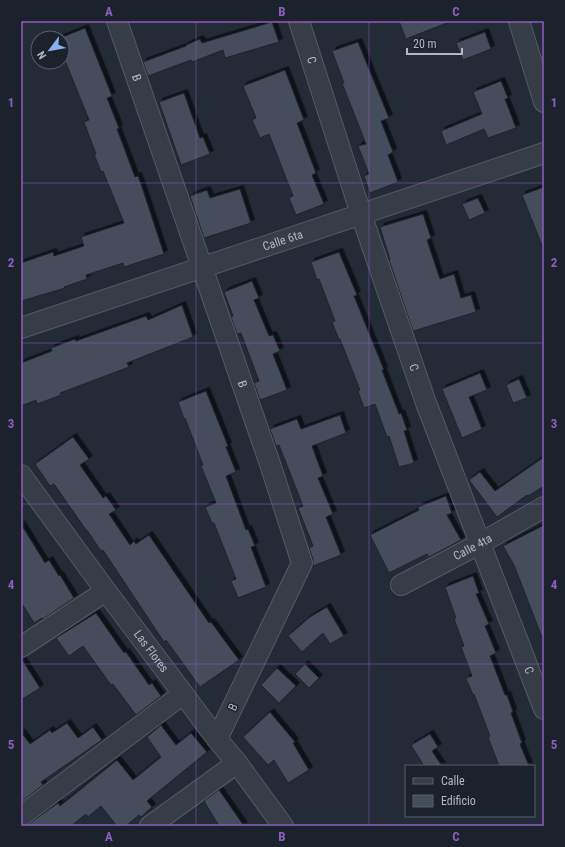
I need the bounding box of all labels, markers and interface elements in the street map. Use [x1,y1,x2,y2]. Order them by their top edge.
text: A [105,4,113,19]
text: B [278,4,286,19]
text: C [452,4,460,19]
north arrow [30,30,70,70]
scale bar [407,30,462,56]
text: 20 m [413,37,437,51]
text: N [35,49,49,61]
street label: C [304,55,319,66]
street label: B [129,72,144,83]
text: 1 [8,95,14,110]
text: 1 [551,95,557,110]
street label: Calle 6ta [261,227,305,254]
text: 2 [8,255,15,270]
text: 2 [551,255,558,270]
street label: C [406,362,422,373]
street label: B [235,379,250,389]
text: 3 [8,416,14,431]
text: 3 [551,416,557,431]
street label: Calle 4ta [451,531,495,563]
text: 4 [8,577,15,592]
text: 4 [551,577,558,592]
street label: Las Flores [131,627,171,675]
street label: C [521,665,537,676]
street label: B [225,701,241,713]
text: 5 [8,737,15,752]
text: 5 [551,737,558,752]
legend [405,765,535,817]
text: Calle [441,774,465,788]
text: Edificio [441,794,476,808]
text: A [105,829,113,844]
text: B [278,829,286,844]
text: C [452,829,460,844]

